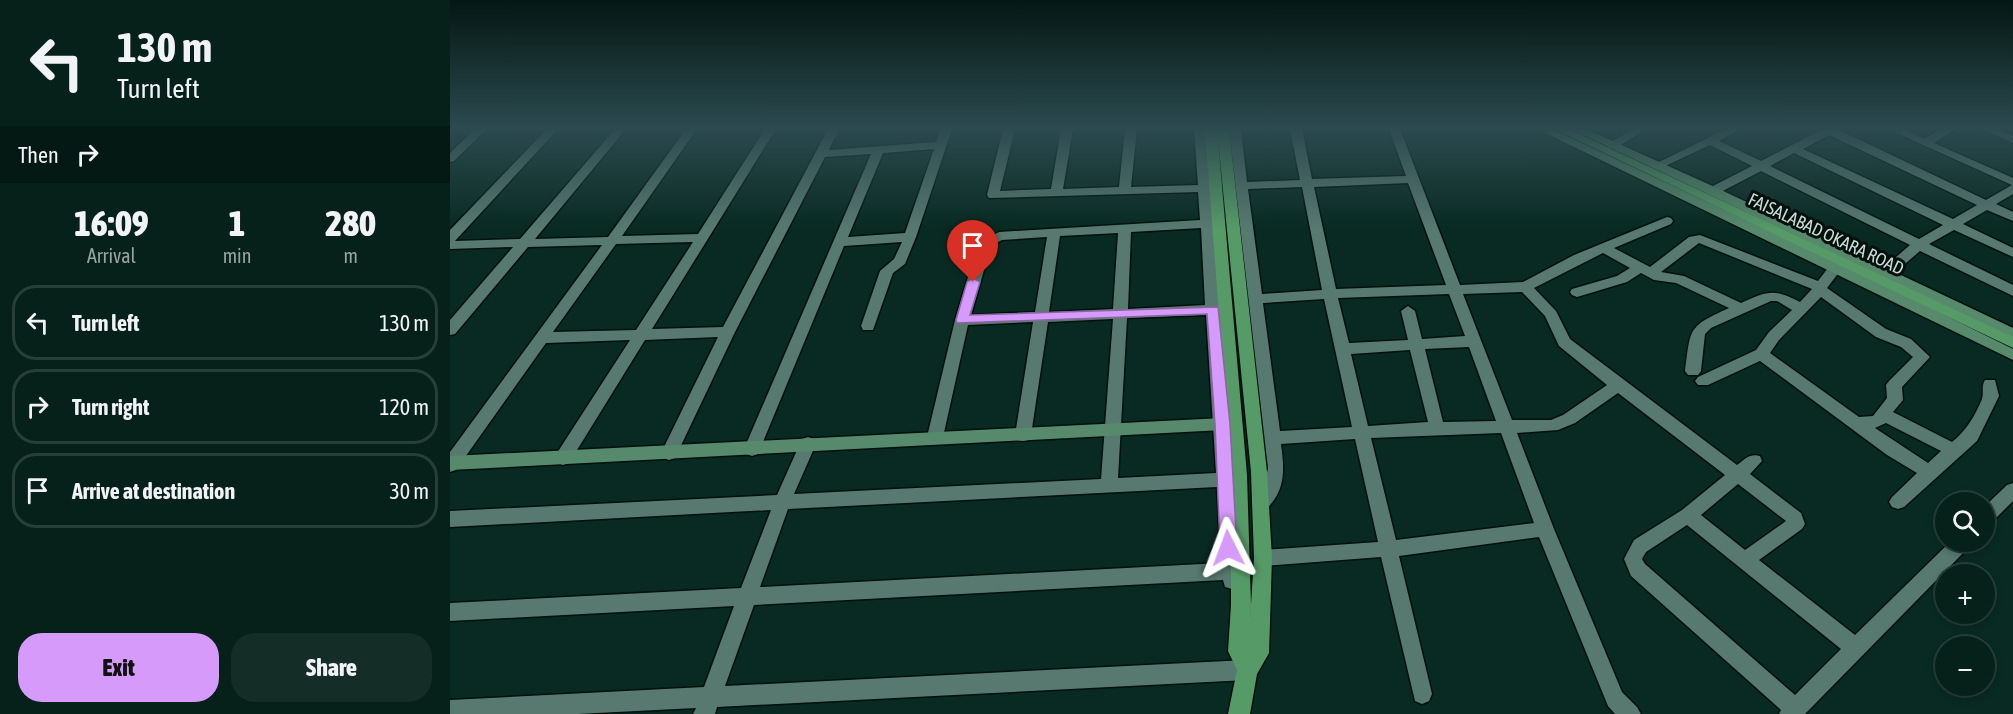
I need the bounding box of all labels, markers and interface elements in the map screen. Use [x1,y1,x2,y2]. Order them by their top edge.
text: 130 m [117,23,212,71]
icon: left [18,24,96,102]
text: Turn left [117,73,200,104]
icon: right [71,138,104,171]
text: Then [18,142,59,168]
street label: FAISALABAD OKARA ROAD [1745,188,1907,279]
text: 16:09 [74,202,149,244]
text: 1 [229,202,245,244]
text: 280 [325,202,376,244]
pin [947,220,998,282]
icon: arrive [956,229,989,262]
text: Arrival [87,244,136,267]
text: min [223,244,251,267]
text: m [343,244,358,267]
icon: left [21,306,54,339]
text: Turn left [72,310,139,336]
text: 130 m [379,310,429,336]
icon: right [21,390,54,423]
text: Turn right [72,394,149,420]
text: 120 m [379,394,429,420]
icon: arrive [21,474,54,507]
text: Arrive at destination [72,478,235,504]
text: 30 m [389,478,429,504]
map controls [1935,492,1995,696]
button: search [1935,492,1995,552]
position arrow [1196,516,1260,580]
button: + [1935,564,1995,624]
button: Exit [18,633,219,702]
button: Share [231,633,432,702]
button: − [1935,636,1995,696]

